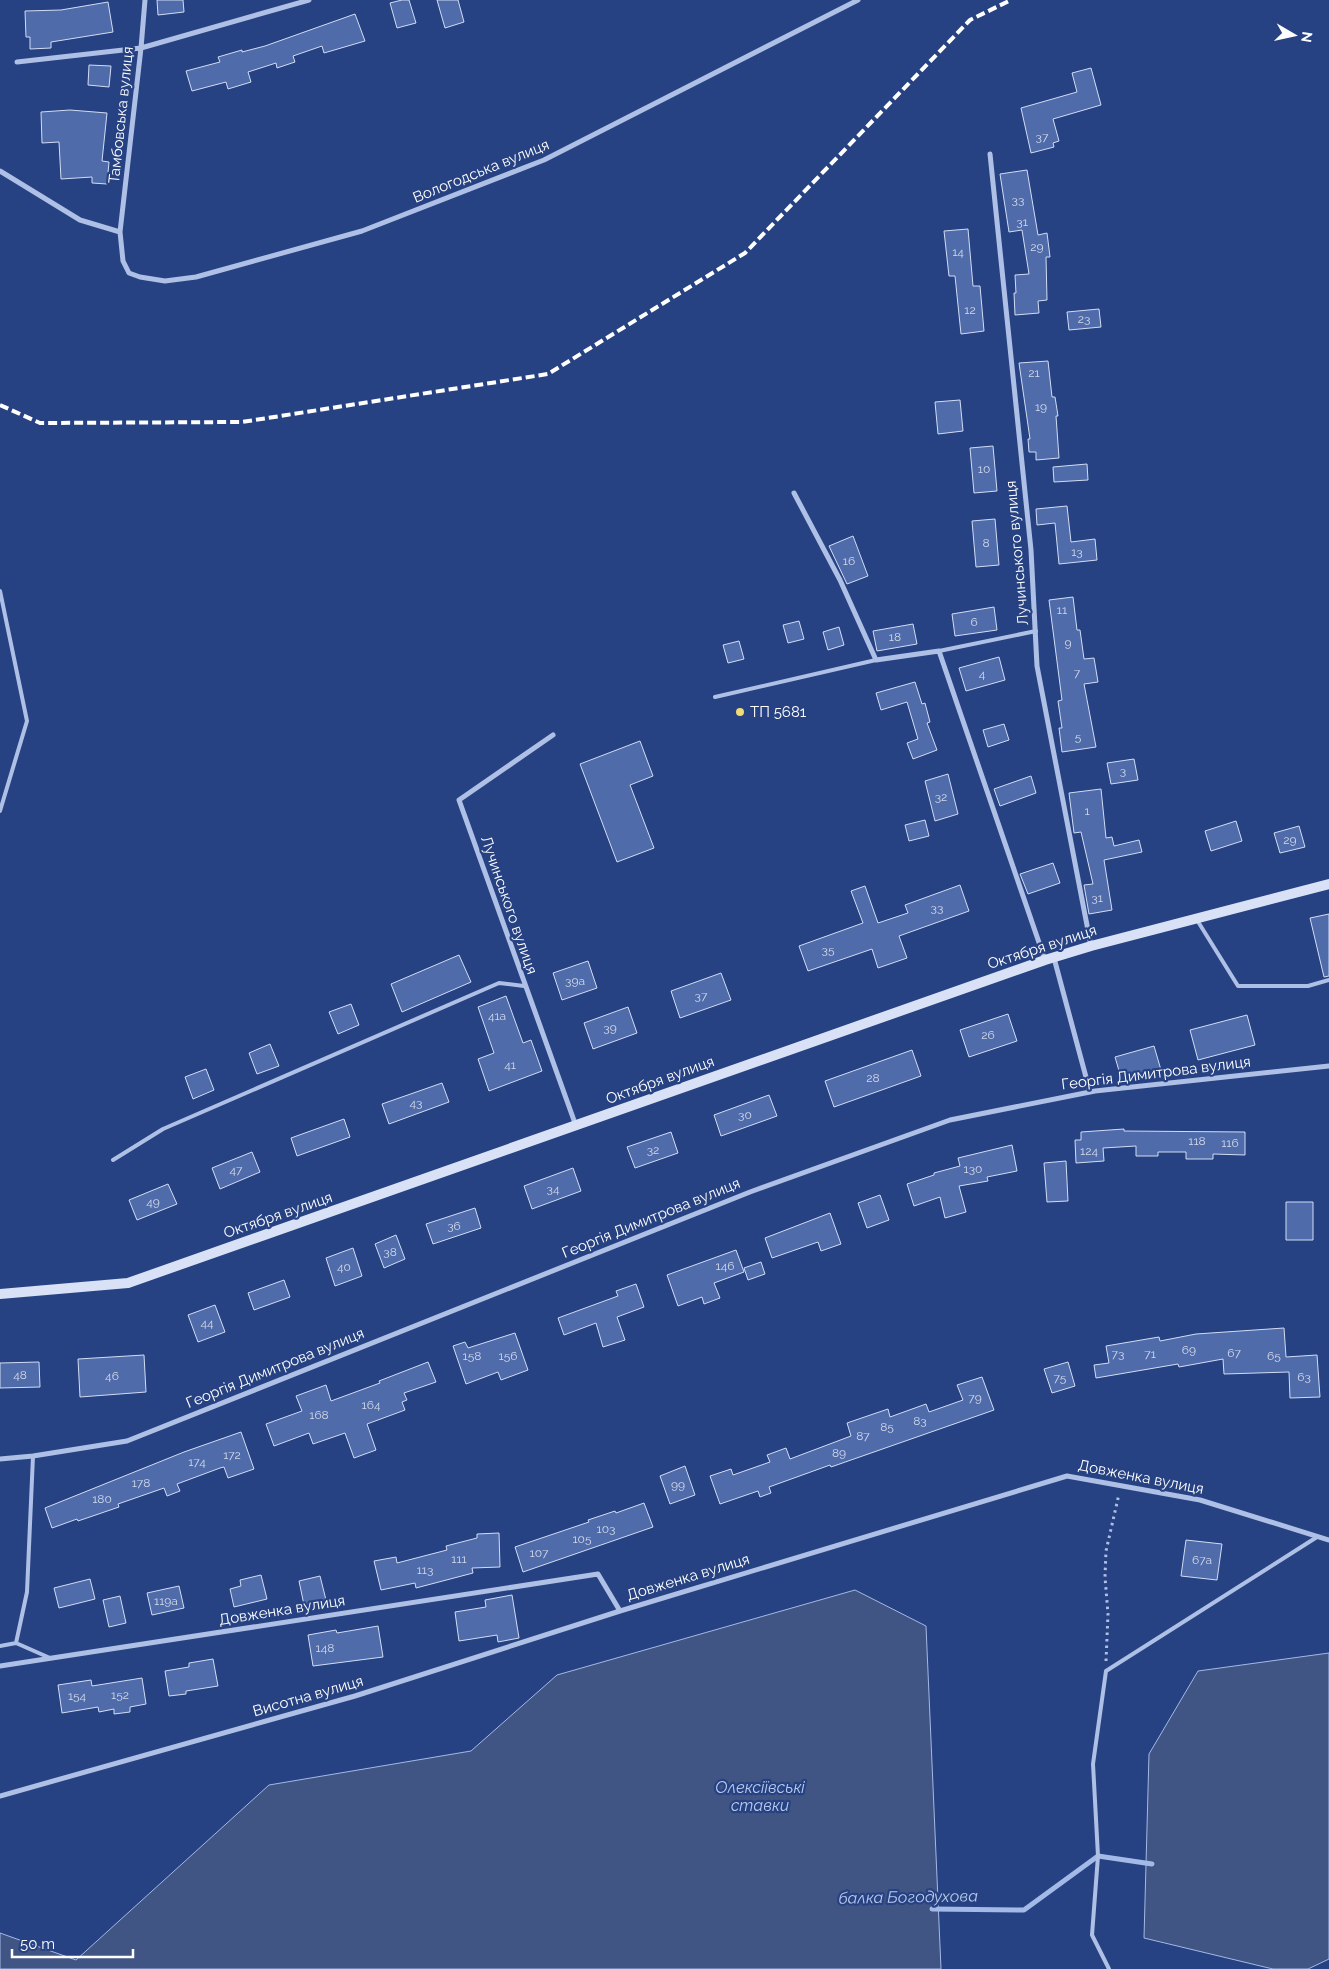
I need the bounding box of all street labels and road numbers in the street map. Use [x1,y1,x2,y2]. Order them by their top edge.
street label: Тамбовська вулиця [105,46,137,184]
street label: Вологодська вулиця [410,135,552,207]
street label: Лучинського вулиця [1002,480,1032,626]
street label: Лучинського вулиця [477,833,541,977]
street label: Октября вулиця [985,921,1099,973]
street label: Октября вулиця [603,1052,717,1108]
street label: Георгія Димитрова вулиця [1060,1052,1252,1094]
street label: Георгія Димитрова вулиця [559,1174,743,1262]
street label: Октября вулиця [221,1188,335,1242]
street label: Георгія Димитрова вулиця [183,1324,367,1412]
street label: Довженка вулиця [1077,1456,1205,1498]
street label: Довженка вулиця [624,1550,752,1604]
street label: Довженка вулиця [218,1591,346,1629]
street label: Висотна вулиця [251,1672,365,1720]

